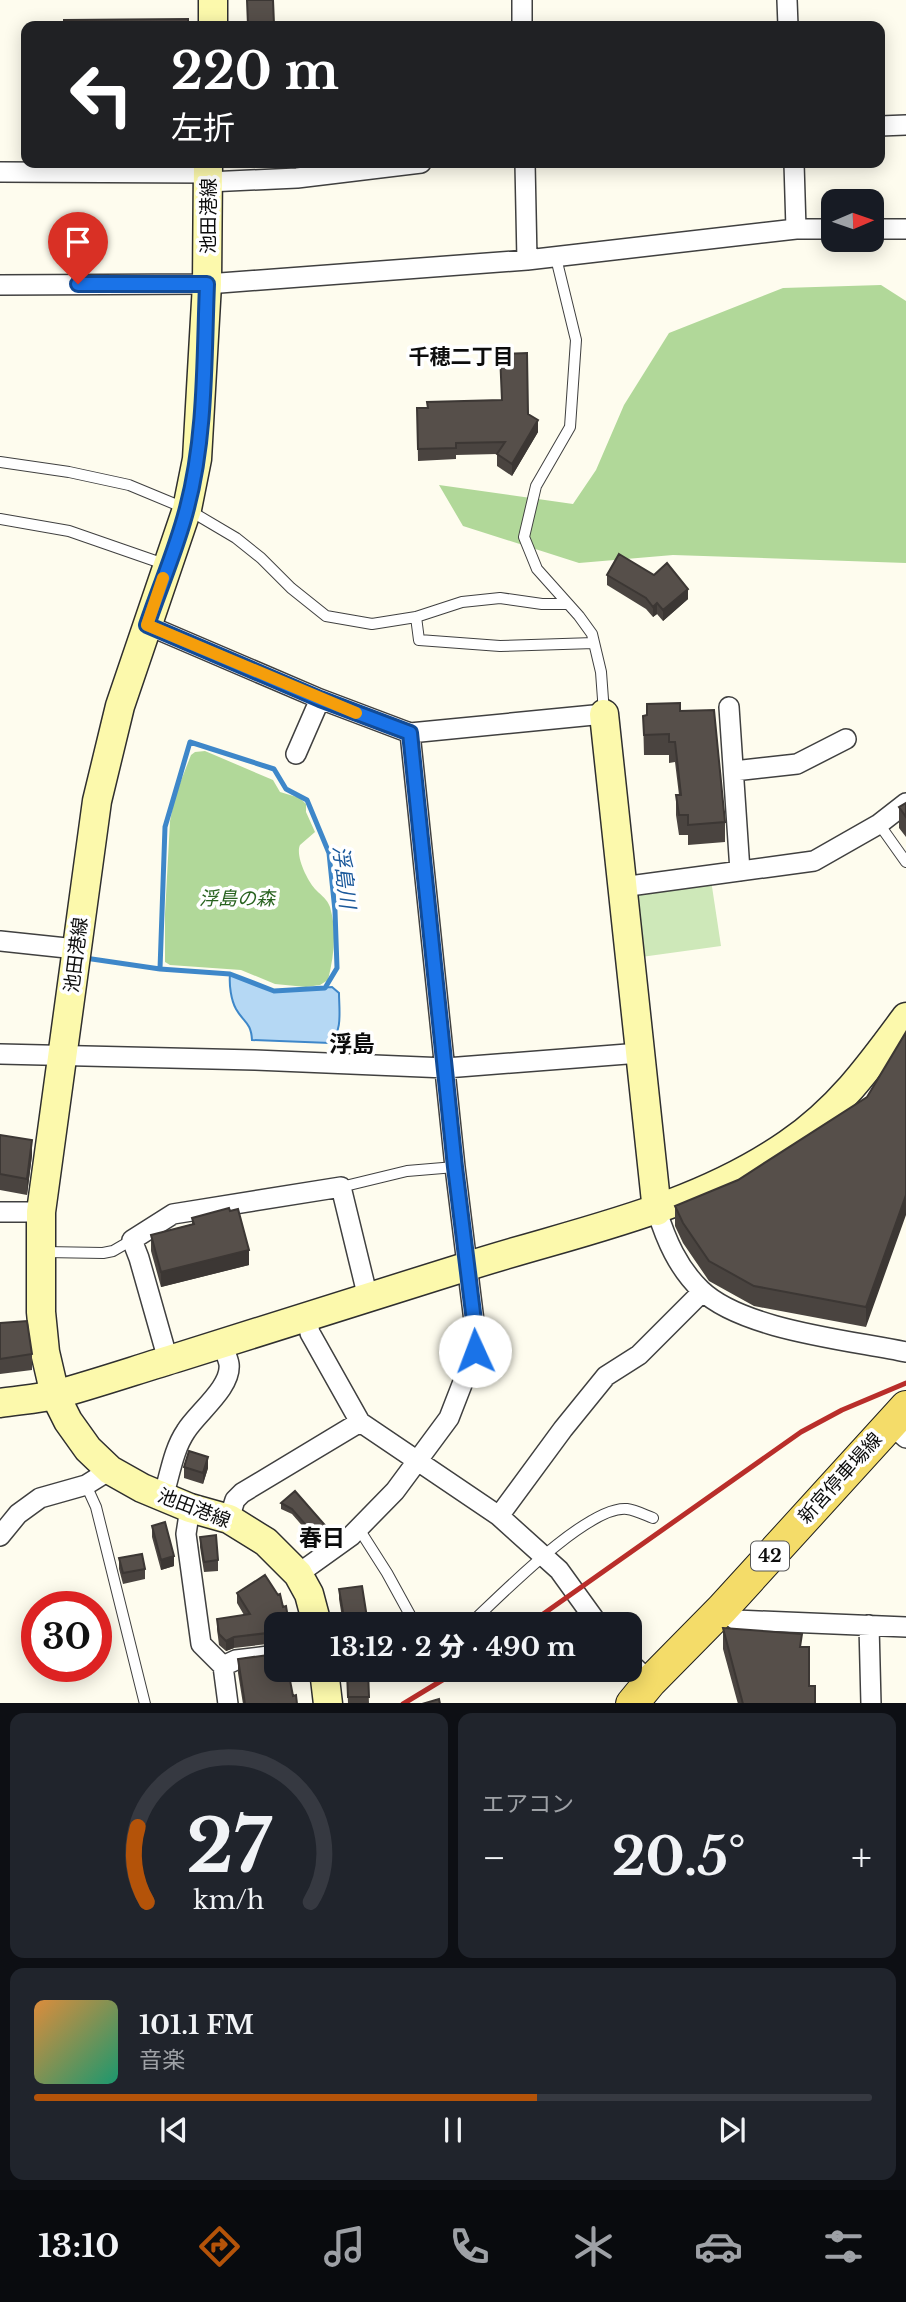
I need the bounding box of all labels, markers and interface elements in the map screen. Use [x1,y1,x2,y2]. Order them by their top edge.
text: 220 m [171,41,339,102]
icon: left [56,49,147,140]
text: 左折 [171,108,235,148]
street label: 池田港線 [197,178,220,254]
north arrow [821,189,884,252]
map controls [821,189,884,252]
pin [48,212,108,284]
icon: arrive [59,223,97,261]
district label: 千穂二丁目 [409,344,514,370]
water label: 浮島川 [327,844,361,912]
park label: 浮島の森 [199,887,277,910]
street label: 池田港線 [60,916,92,994]
district label: 浮島 [329,1030,375,1058]
position arrow [438,1314,512,1388]
street label: 新宮停車場線 [793,1428,887,1528]
street label: 池田港線 [154,1484,234,1532]
district label: 春日 [299,1524,345,1552]
road number: 42 [751,1541,789,1570]
speed limit sign: 30 [21,1591,112,1682]
text: 13:12 · 2 分 · 490 m [330,1631,576,1663]
text: エアコン [482,1790,574,1818]
text: 27 [187,1801,273,1892]
text: 20.5° [612,1825,746,1889]
text: − [482,1834,506,1881]
text: + [851,1834,872,1881]
text: km/h [194,1884,264,1915]
text: 101.1 FM [139,2009,254,2041]
text: 音楽 [139,2046,185,2074]
icon: previous [155,2111,193,2149]
icon: pause [434,2111,472,2149]
icon: next [713,2111,751,2149]
icon: directions [195,2222,244,2271]
icon: music [320,2222,369,2271]
icon: phone [445,2222,494,2271]
icon: climate [569,2222,618,2271]
icon: car [694,2222,743,2271]
icon: filters [819,2222,868,2271]
text: 13:10 [38,2226,119,2266]

